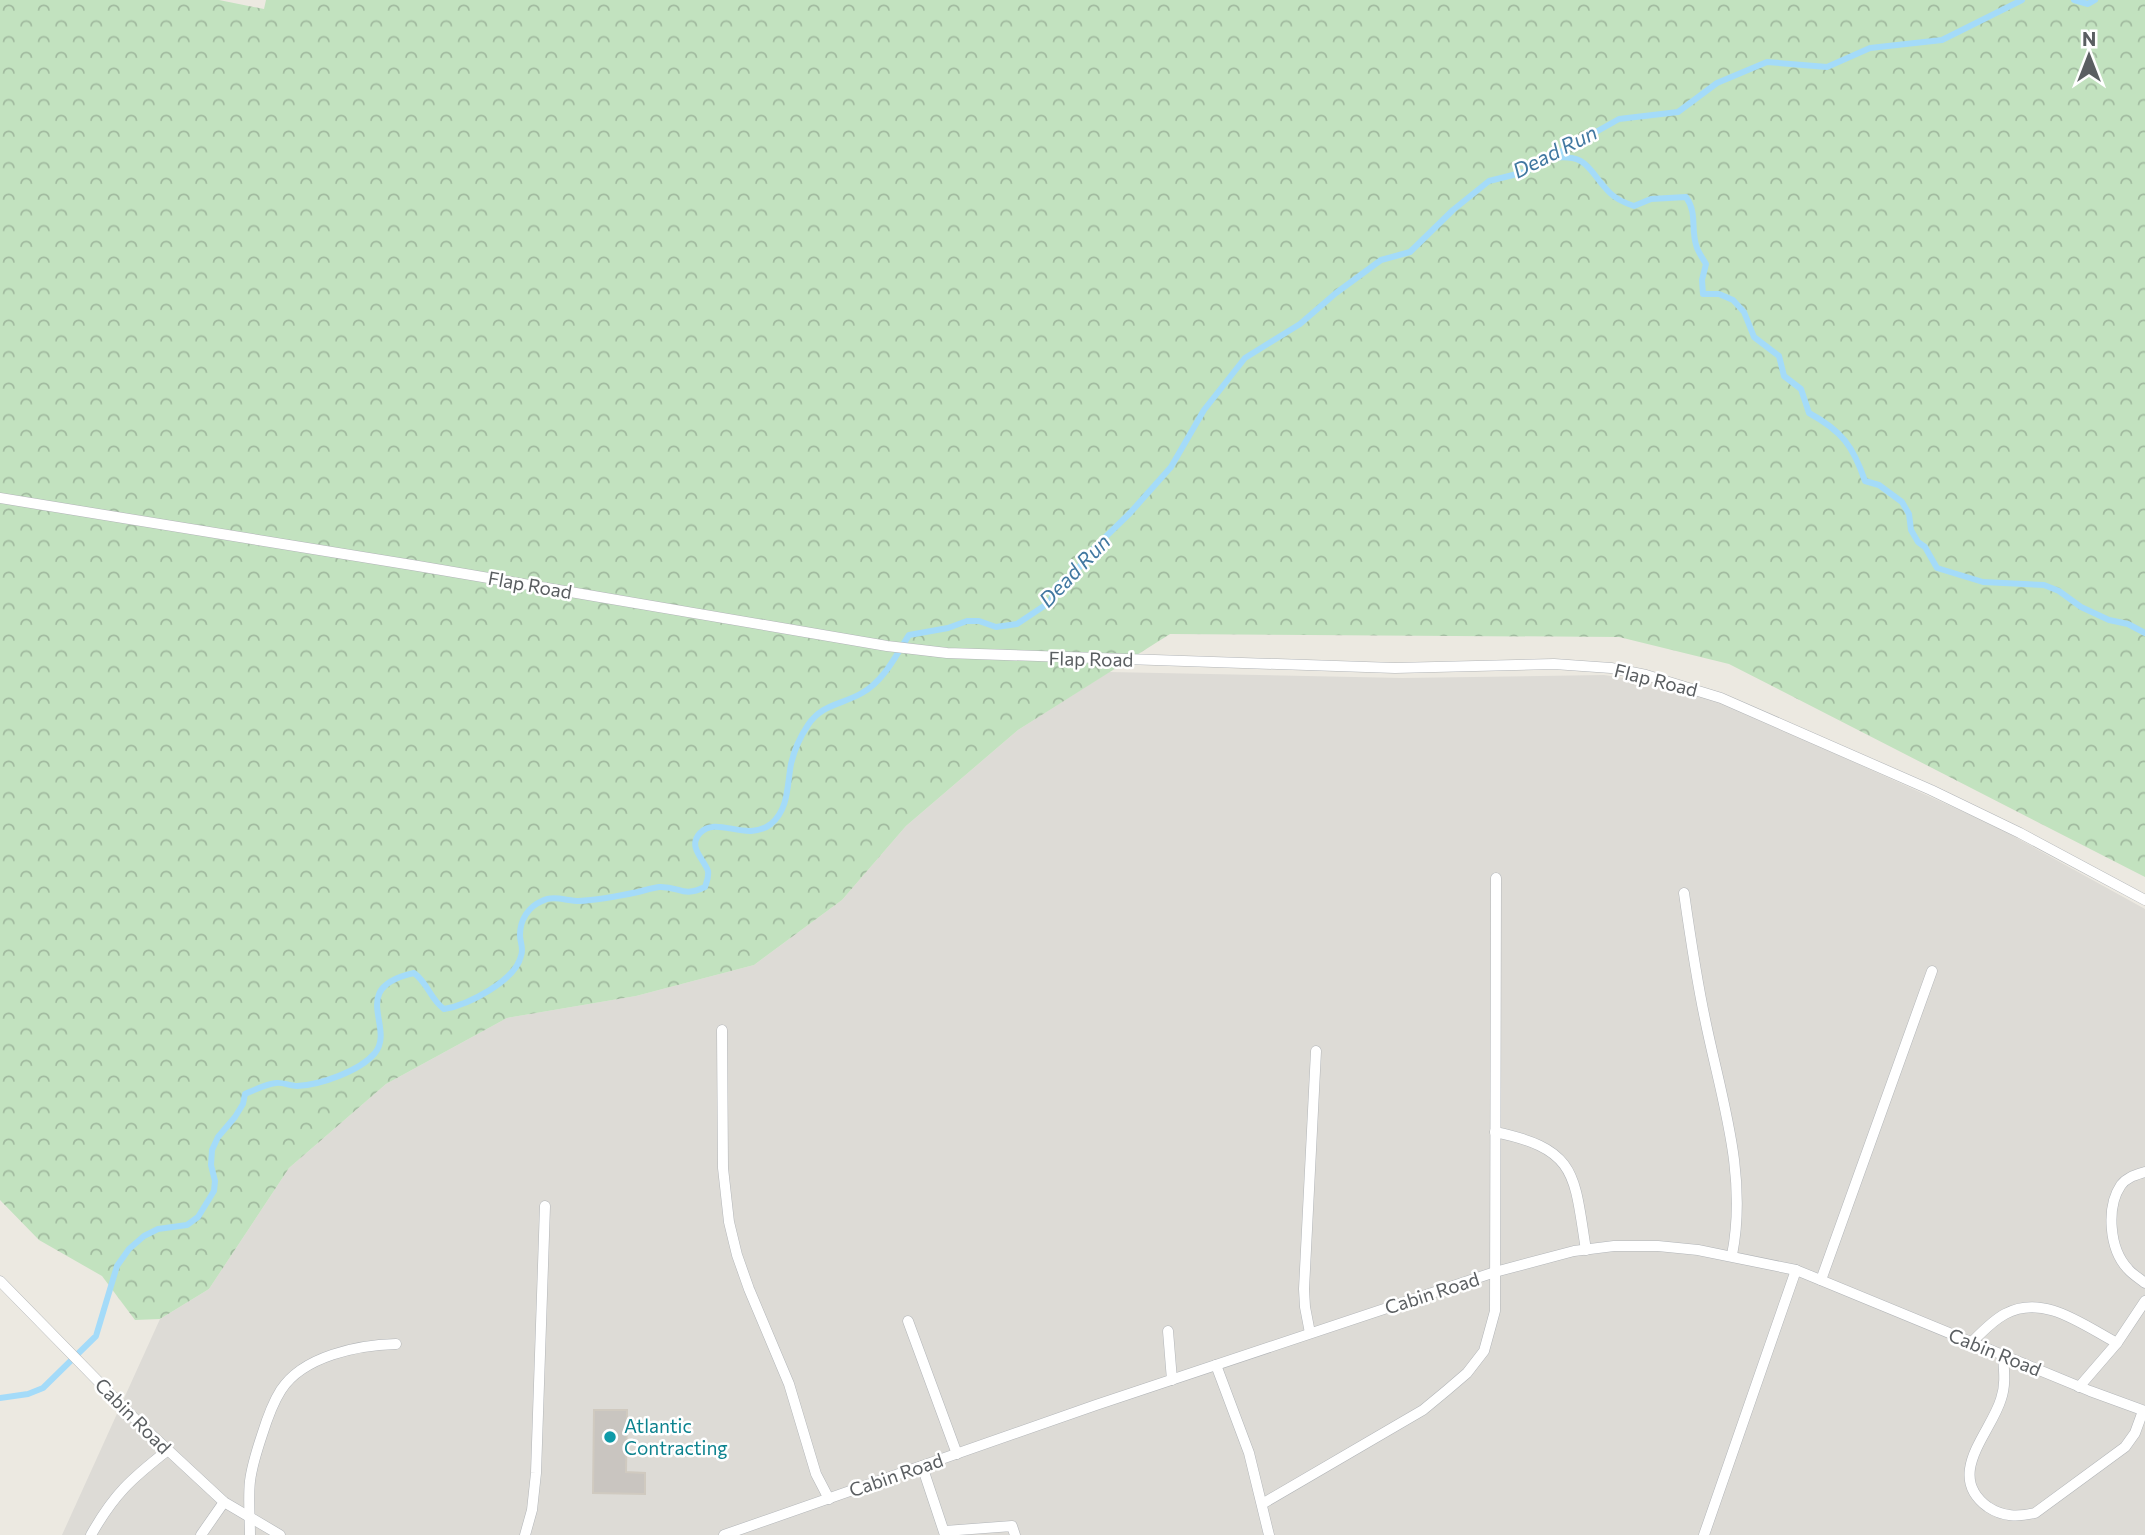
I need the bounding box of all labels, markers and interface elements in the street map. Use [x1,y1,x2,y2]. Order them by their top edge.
north arrow [2054,21,2124,91]
text: N [2082,27,2096,50]
water label: Dead Run [1508,119,1601,183]
water label: Dead Run [1033,528,1115,612]
street label: Flap Road [486,566,574,603]
street label: Flap Road [1048,646,1134,671]
street label: Flap Road [1612,658,1700,701]
street label: Cabin Road [1382,1266,1482,1319]
street label: Cabin Road [1945,1323,2045,1381]
street label: Cabin Road [91,1373,176,1458]
place label: Atlantic Contracting [624,1414,728,1459]
marker: Atlantic Contracting [602,1429,618,1445]
street label: Cabin Road [846,1448,946,1501]

